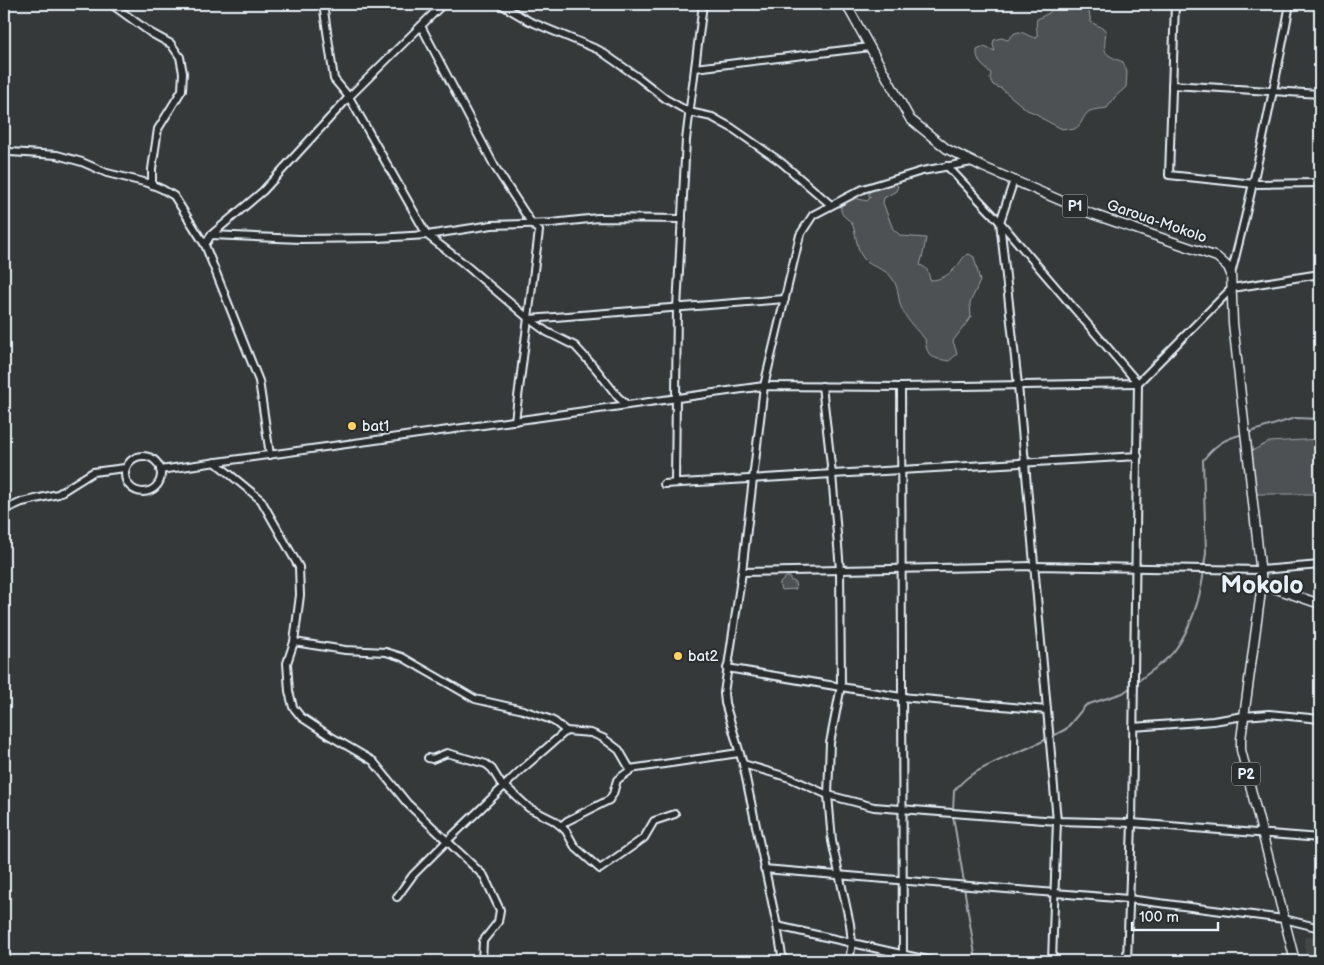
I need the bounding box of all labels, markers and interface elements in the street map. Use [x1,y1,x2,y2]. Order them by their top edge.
road number: P1 [1062,195,1088,218]
street label: Garoua-Mokolo [1104,195,1209,247]
place label: bat1 [362,417,389,436]
marker: bat1 [346,420,358,432]
district label: Mokolo [1220,570,1304,601]
place label: bat2 [688,647,719,666]
marker: bat2 [672,650,684,662]
road number: P2 [1232,762,1260,786]
scale bar [1132,900,1218,932]
text: 100 m [1139,908,1179,927]

